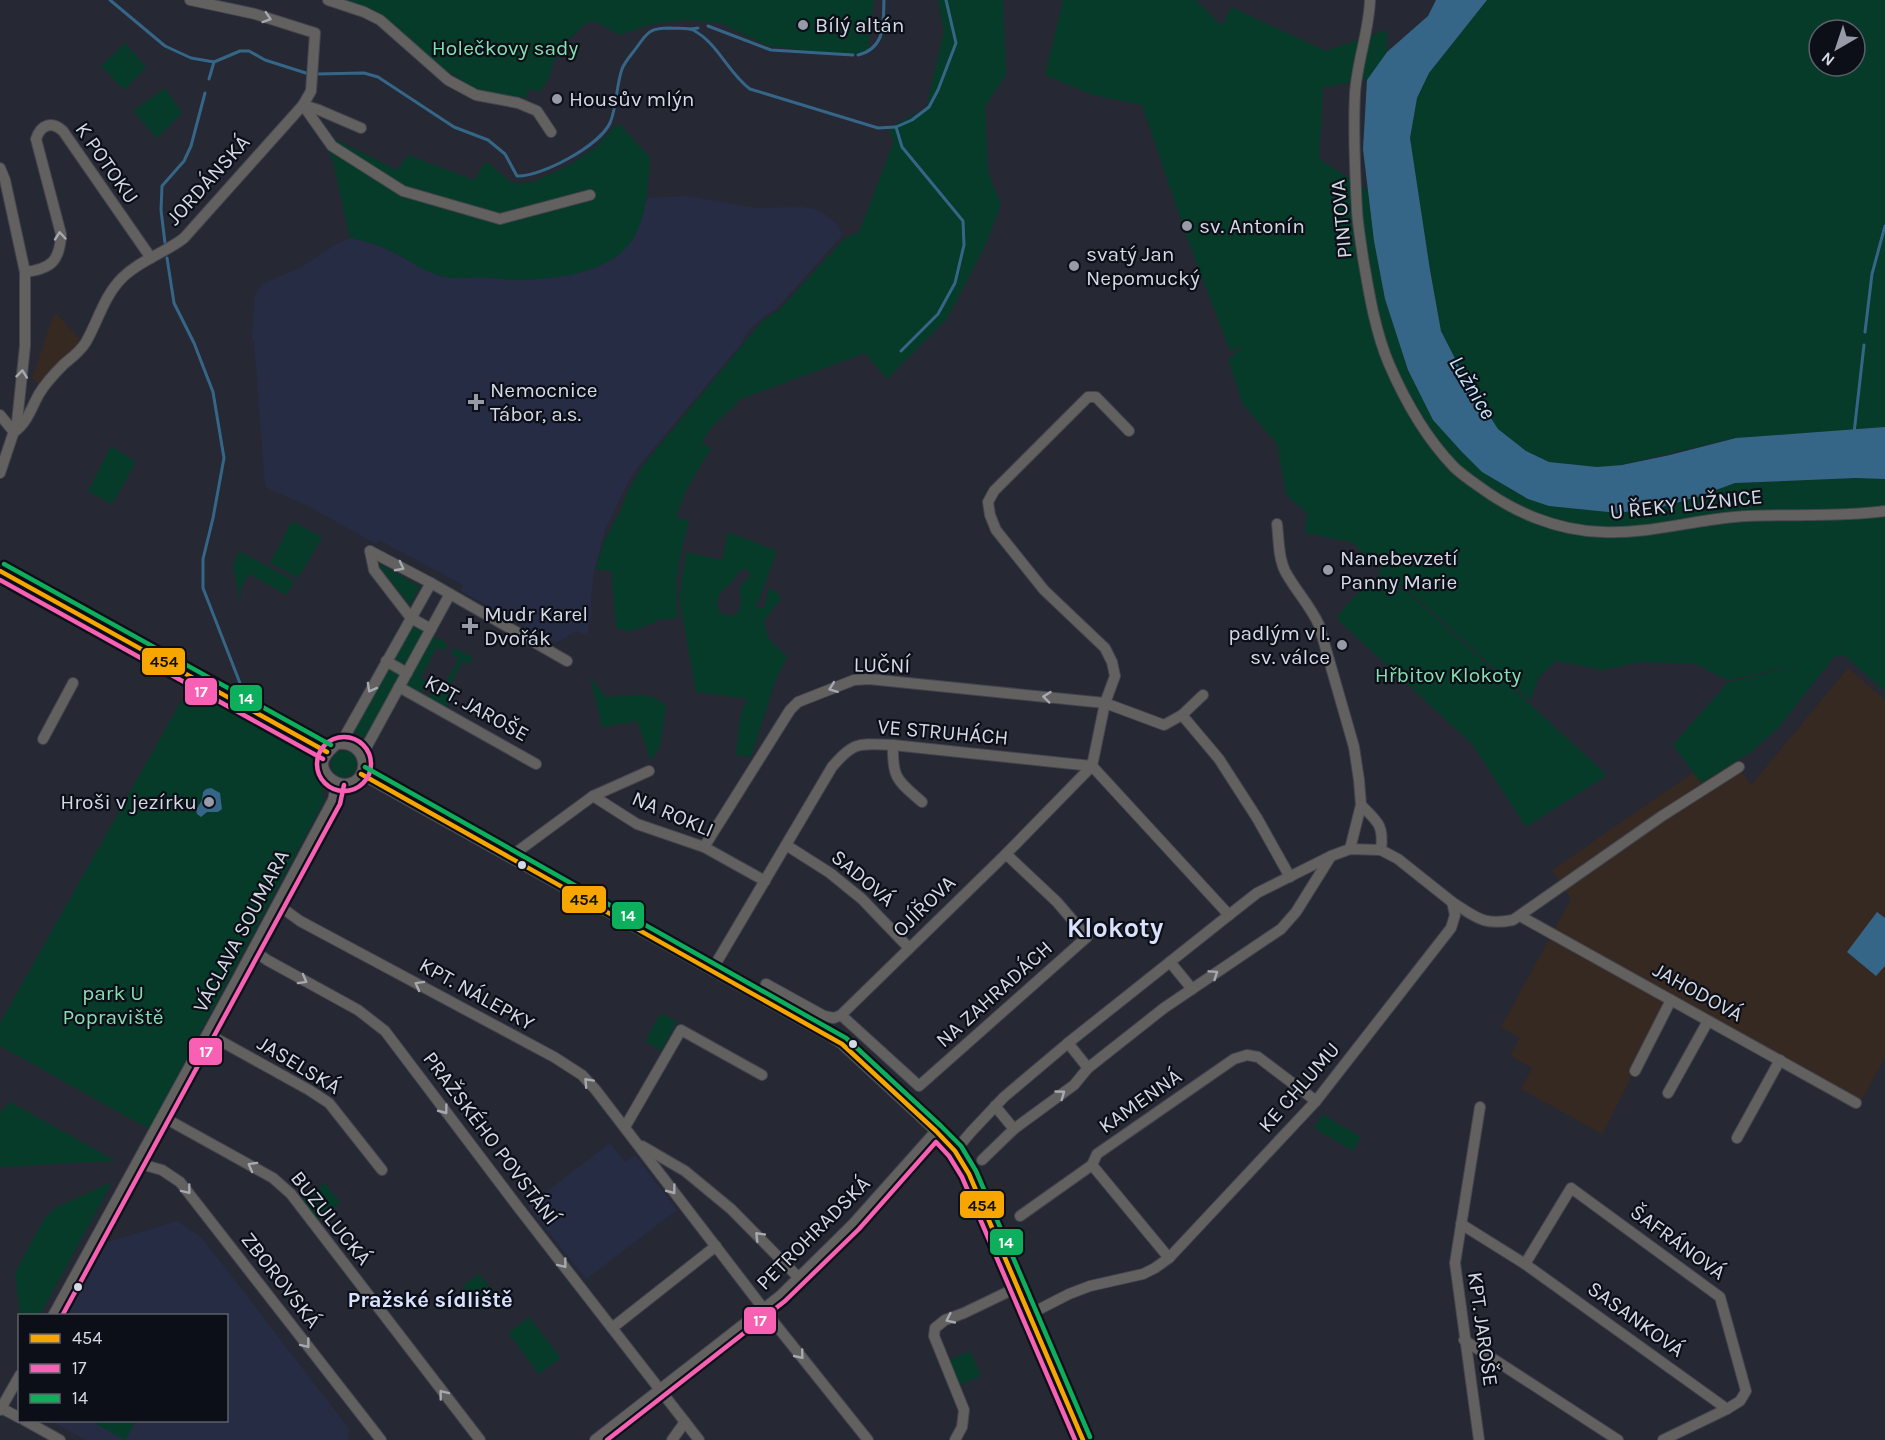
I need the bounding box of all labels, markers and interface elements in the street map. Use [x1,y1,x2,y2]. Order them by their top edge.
one-way arrow [261,10,272,23]
place label: Bílý altán [815,13,905,37]
marker: Bílý altán [796,18,810,32]
north arrow [1807,18,1867,78]
park label: Holečkovy sady [432,36,578,60]
text: N [1817,48,1838,70]
place label: Housův mlýn [569,87,695,111]
marker: Housův mlýn [550,92,564,106]
street label: K POTOKU [70,118,144,208]
street label: JORDÁNSKÁ [161,130,255,230]
street label: PINTOVA [1326,179,1356,259]
place label: sv. Antonín [1199,214,1305,238]
marker: sv. Antonín [1180,219,1194,233]
one-way arrow [54,232,67,241]
place label: svatý Jan Nepomucký [1086,242,1200,290]
marker: svatý Jan Nepomucký [1067,259,1081,273]
water label: Lužnice [1443,351,1501,424]
one-way arrow [15,370,27,379]
place label: Nemocnice Tábor, a.s. [490,378,598,426]
marker: Nemocnice Tábor, a.s. [467,393,485,411]
street label: U ŘEKY LUŽNICE [1608,484,1764,524]
place label: Nanebevzetí Panny Marie [1340,546,1459,594]
one-way arrow [394,560,405,571]
marker: Nanebevzetí Panny Marie [1321,563,1335,577]
place label: Mudr Karel Dvořák [484,602,588,650]
marker: Mudr Karel Dvořák [461,617,479,635]
place label: padlým v I. sv. válce [1228,621,1330,669]
marker: padlým v I. sv. válce [1335,638,1349,652]
line badge: 454 [141,647,186,676]
text: 454 [150,652,179,671]
street label: LUČNÍ [853,653,912,678]
park label: Hřbitov Klokoty [1375,663,1521,687]
street label: KPT. JAROŠE [421,670,533,746]
line badge: 17 [184,677,218,706]
one-way arrow [829,681,840,693]
text: 17 [194,682,208,701]
one-way arrow [367,682,378,693]
line badge: 14 [229,684,263,712]
text: 14 [238,689,254,708]
one-way arrow [1042,691,1052,704]
street label: VE STRUHÁCH [877,714,1009,750]
street label: NA ROKLI [629,786,717,842]
place label: Hroši v jezírku [60,790,197,814]
marker: Hroši v jezírku [202,795,216,809]
street label: SADOVÁ [826,845,900,911]
street label: VÁCLAVA SOUMARA [188,846,294,1016]
unlabelled marker [516,859,528,871]
street label: OJÍŘOVA [888,870,960,942]
line badge: 454 [561,885,607,914]
text: 454 [570,890,599,909]
line badge: 14 [611,901,645,930]
text: 14 [620,906,636,925]
district label: Klokoty [1067,912,1164,944]
street label: NA ZAHRADÁCH [931,936,1057,1052]
street label: KPT. NÁLEPKY [415,953,539,1036]
street label: JAHODOVÁ [1649,958,1747,1026]
one-way arrow [1207,970,1218,981]
one-way arrow [297,973,307,984]
park label: park U Popraviště [62,981,164,1029]
one-way arrow [415,981,426,992]
street label: JASELSKÁ [253,1031,345,1099]
line badge: 17 [188,1037,223,1066]
street label: KE CHLUMU [1253,1037,1345,1137]
unlabelled marker [847,1038,859,1050]
text: 17 [199,1042,213,1061]
street label: PRAŽSKÉHO POVSTÁNÍ [418,1047,565,1230]
street label: KAMENNÁ [1094,1064,1186,1138]
one-way arrow [584,1078,595,1088]
one-way arrow [1054,1090,1065,1101]
one-way arrow [437,1103,448,1114]
one-way arrow [248,1162,258,1173]
street label: BUZULUCKÁ [286,1166,376,1270]
street label: PETROHRADSKÁ [751,1171,875,1295]
one-way arrow [179,1183,190,1194]
one-way arrow [665,1183,676,1194]
line badge: 454 [959,1190,1005,1219]
text: 454 [968,1196,997,1215]
street label: ŠAFRÁNOVÁ [1626,1199,1730,1285]
street label: ZBOROVSKÁ [236,1227,326,1333]
line badge: 14 [989,1228,1024,1256]
one-way arrow [755,1233,766,1244]
text: 14 [998,1233,1014,1252]
one-way arrow [555,1257,566,1268]
street label: KPT. JAROŠE [1463,1270,1503,1388]
street label: SASANKOVÁ [1583,1276,1689,1362]
unlabelled marker [72,1281,84,1293]
district label: Pražské sídliště [347,1287,513,1313]
line badge: 17 [743,1306,777,1335]
text: 17 [753,1311,767,1330]
one-way arrow [945,1311,956,1323]
legend [18,1314,228,1422]
text: 454 [72,1327,102,1349]
one-way arrow [299,1337,310,1348]
one-way arrow [792,1348,803,1359]
text: 17 [72,1357,87,1379]
text: 14 [72,1387,88,1409]
one-way arrow [440,1390,451,1401]

